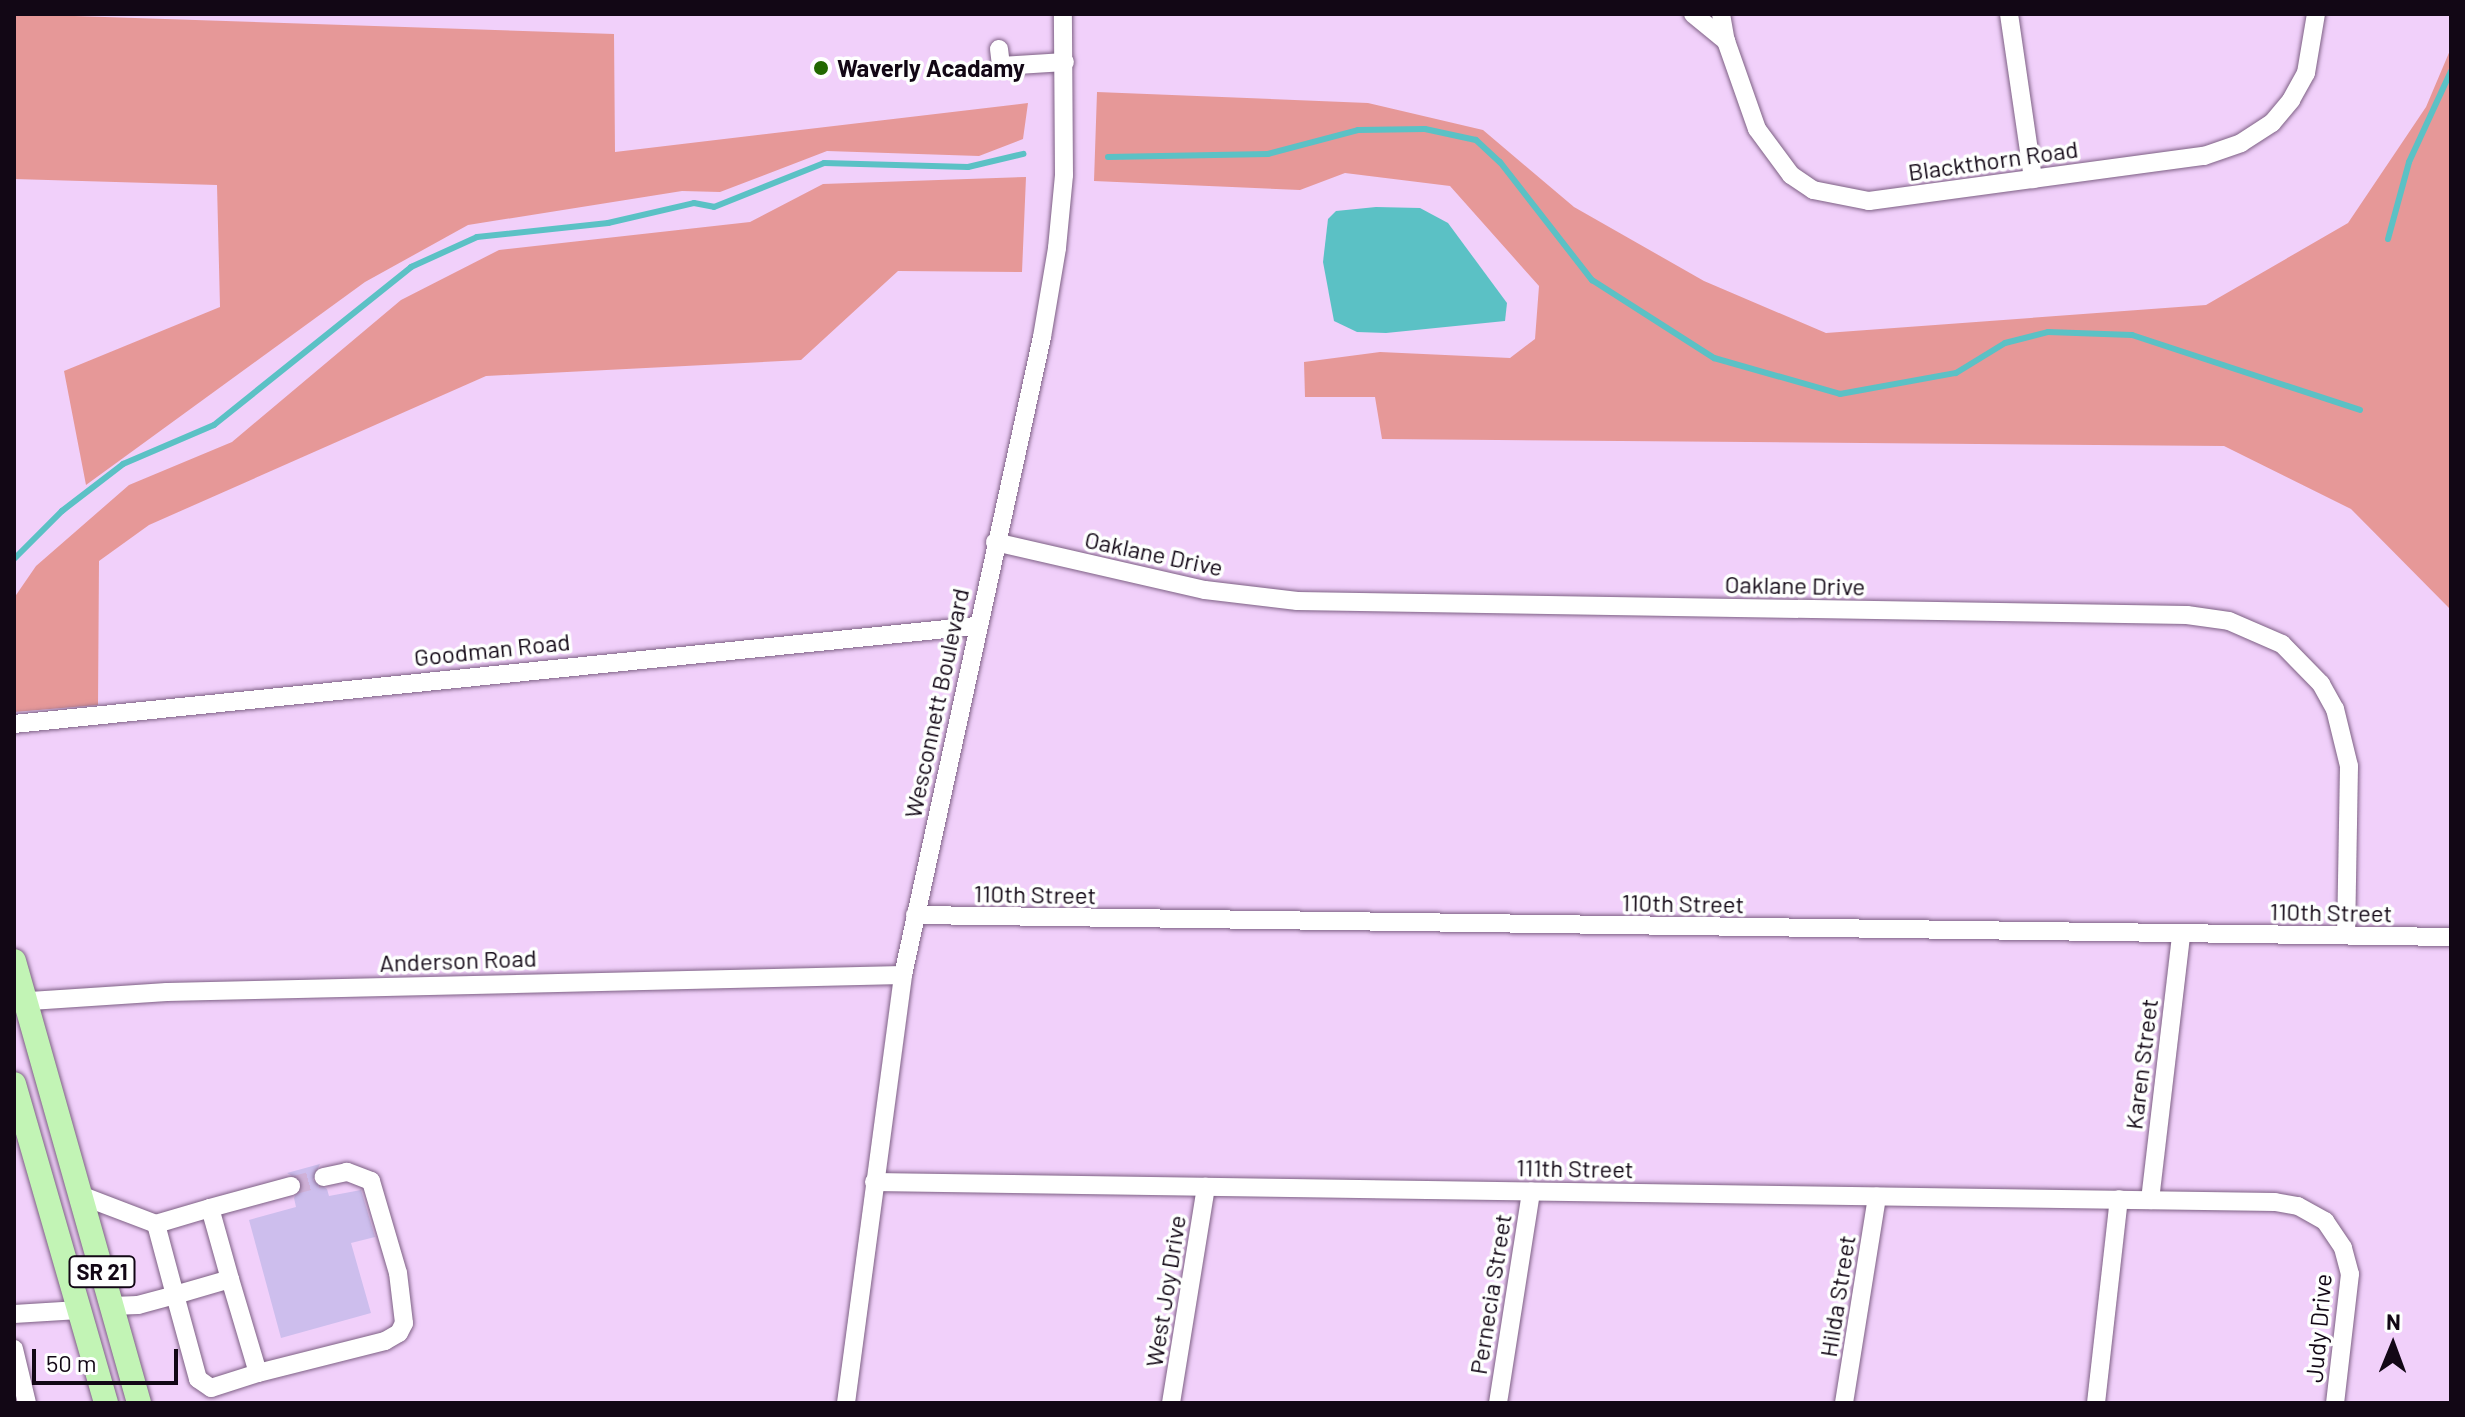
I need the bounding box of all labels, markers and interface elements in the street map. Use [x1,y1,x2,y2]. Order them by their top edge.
place label: Waverly Acadamy [837,54,1025,82]
marker: Waverly Acadamy [812,59,830,77]
street label: Blackthorn Road [1906,134,2080,186]
street label: Oaklane Drive [1082,524,1226,582]
street label: Oaklane Drive [1724,569,1866,601]
street label: Wesconnett Boulevard [898,585,974,821]
street label: Goodman Road [412,626,572,672]
street label: 110th Street [974,879,1096,909]
street label: 110th Street [1622,888,1744,918]
street label: 110th Street [2270,897,2392,927]
street label: Anderson Road [379,943,537,977]
street label: Karen Street [2119,997,2163,1131]
street label: 111th Street [1516,1153,1634,1183]
street label: Pernecia Street [1463,1212,1517,1376]
street label: West Joy Drive [1139,1213,1191,1369]
street label: Hilda Street [1813,1233,1861,1359]
road number: SR 21 [68,1254,136,1290]
street label: Judy Drive [2299,1272,2337,1384]
north arrow [2353,1305,2433,1385]
text: N [2386,1308,2401,1334]
scale bar [36,1333,182,1383]
text: 50 m [46,1348,97,1377]

